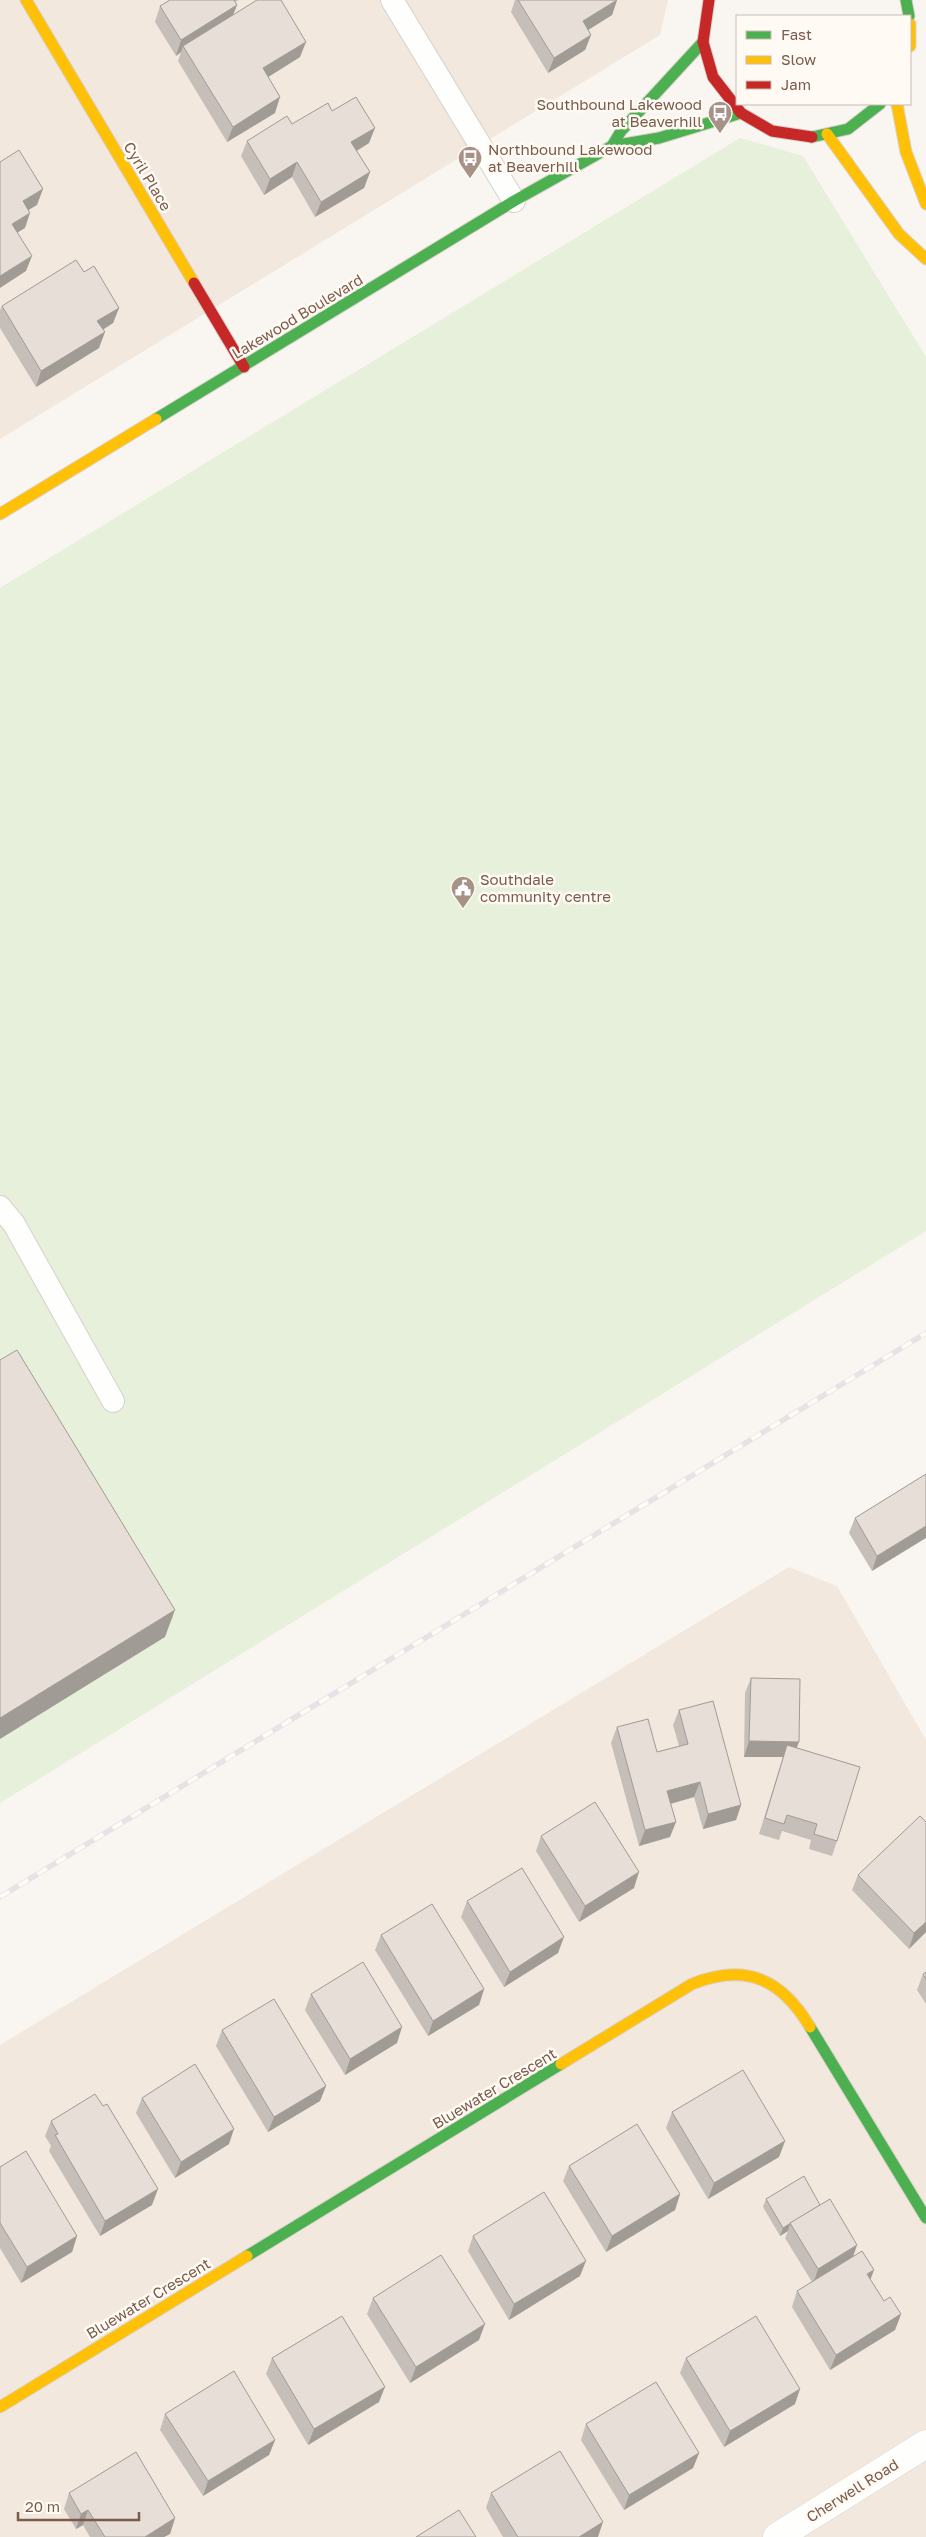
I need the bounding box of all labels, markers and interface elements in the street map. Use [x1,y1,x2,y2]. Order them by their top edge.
legend [736,15,911,105]
text: Fast [781,25,812,43]
text: Slow [781,50,816,68]
text: Jam [781,75,811,93]
place label: Southbound Lakewood at Beaverhill [536,95,702,130]
bus stop icon: Southbound Lakewood at Beaverhill [707,100,733,134]
street label: Cyril Place [120,138,176,214]
place label: Northbound Lakewood at Beaverhill [488,140,652,175]
bus stop icon: Northbound Lakewood at Beaverhill [457,145,483,179]
street label: Lakewood Boulevard [228,270,366,362]
place label: Southdale community centre [480,870,611,905]
public building icon: Southdale community centre [450,875,476,909]
street label: Bluewater Crescent [429,2044,559,2132]
street label: Bluewater Crescent [83,2254,213,2342]
street label: Cherwell Road [803,2455,901,2525]
scale bar [18,2490,139,2522]
text: 20 m [25,2497,60,2515]

